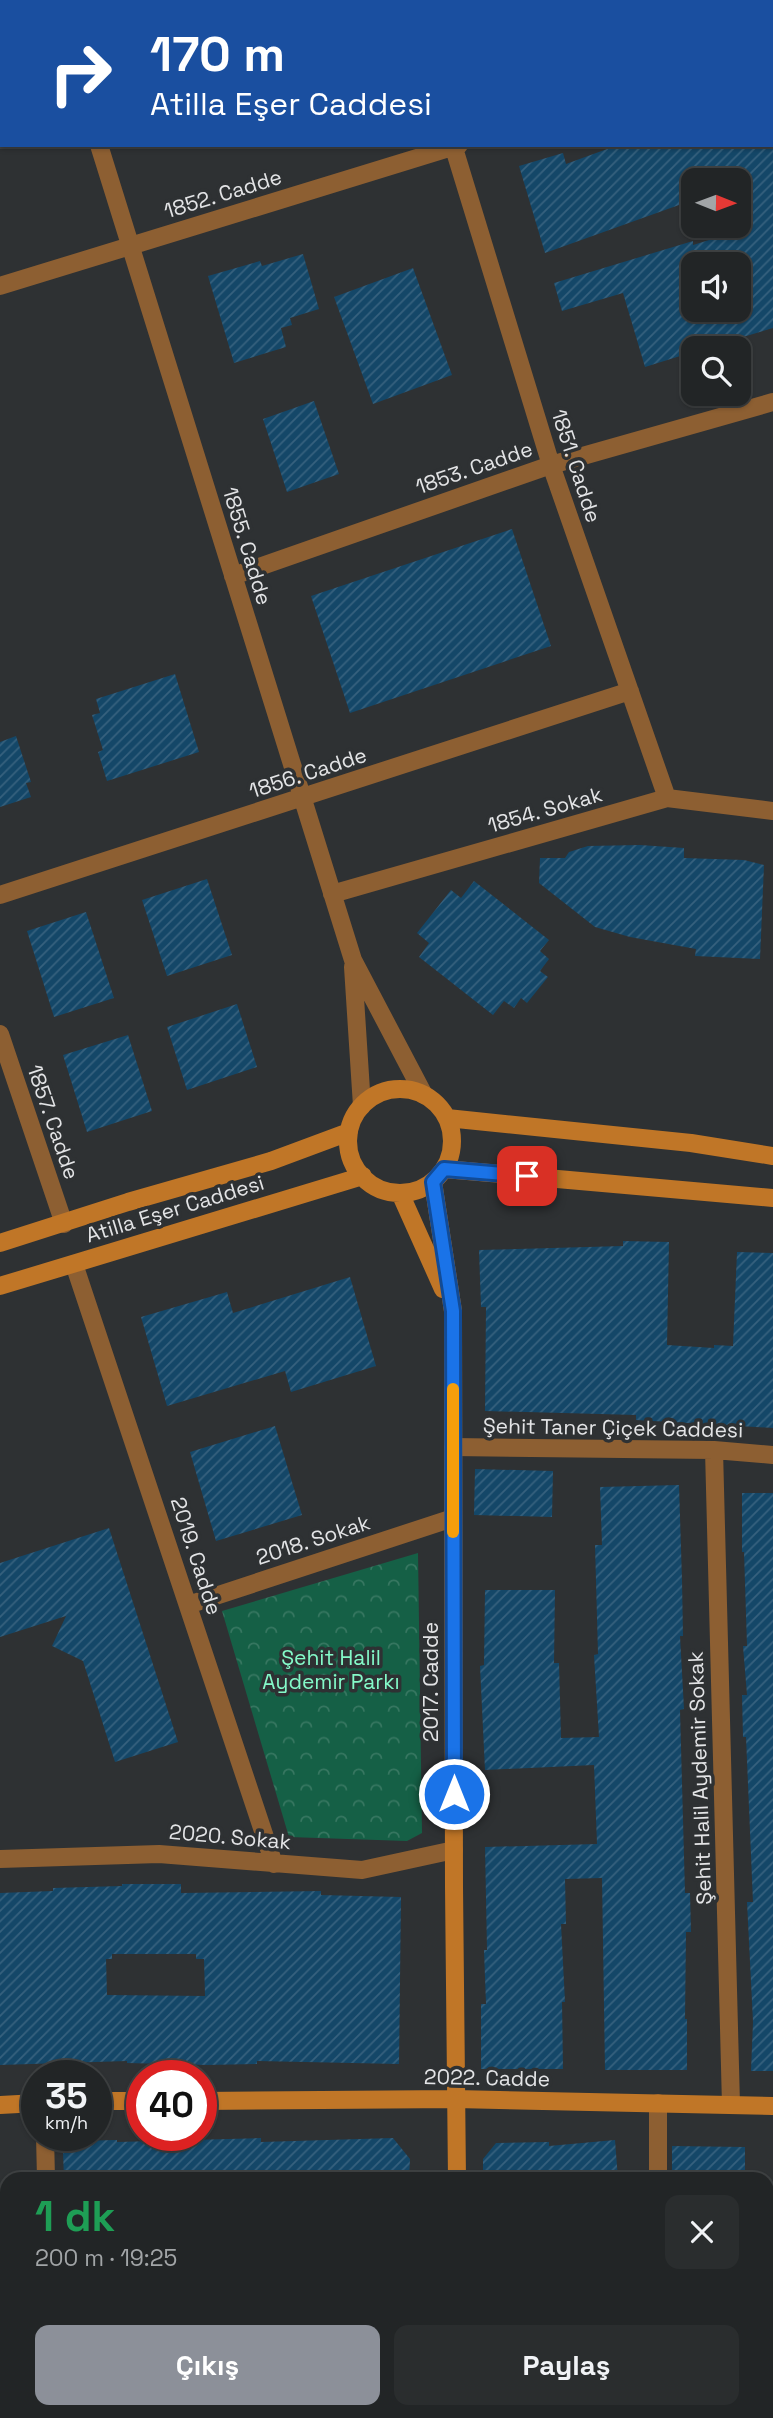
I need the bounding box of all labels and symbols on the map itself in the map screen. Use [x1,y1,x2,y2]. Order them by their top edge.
street label: 1852. Cadde [161,163,285,224]
north arrow [681,168,751,238]
street label: 1851. Cadde [545,406,607,526]
street label: 1853. Cadde [412,435,536,500]
street label: 1855. Cadde [217,484,278,608]
street label: 1856. Cadde [246,741,370,804]
street label: 1854. Sokak [484,780,605,839]
street label: 1857. Cadde [21,1061,86,1183]
pin [497,1146,557,1206]
street label: Atilla Eşer Caddesi [82,1169,267,1248]
street label: Şehit Taner Çiçek Caddesi [483,1412,743,1443]
street label: 2019. Cadde [165,1493,228,1618]
street label: 2018. Sokak [252,1508,373,1571]
street label: 2017. Cadde [417,1622,444,1742]
park label: Şehit Halil Aydemir Parkı [262,1644,400,1695]
street label: Şehit Halil Aydemir Sokak [682,1651,717,1905]
position arrow [417,1757,491,1831]
street label: 2020. Sokak [168,1818,292,1855]
speed limit sign: 40 [126,2060,217,2151]
street label: 2022. Cadde [424,2063,550,2092]

